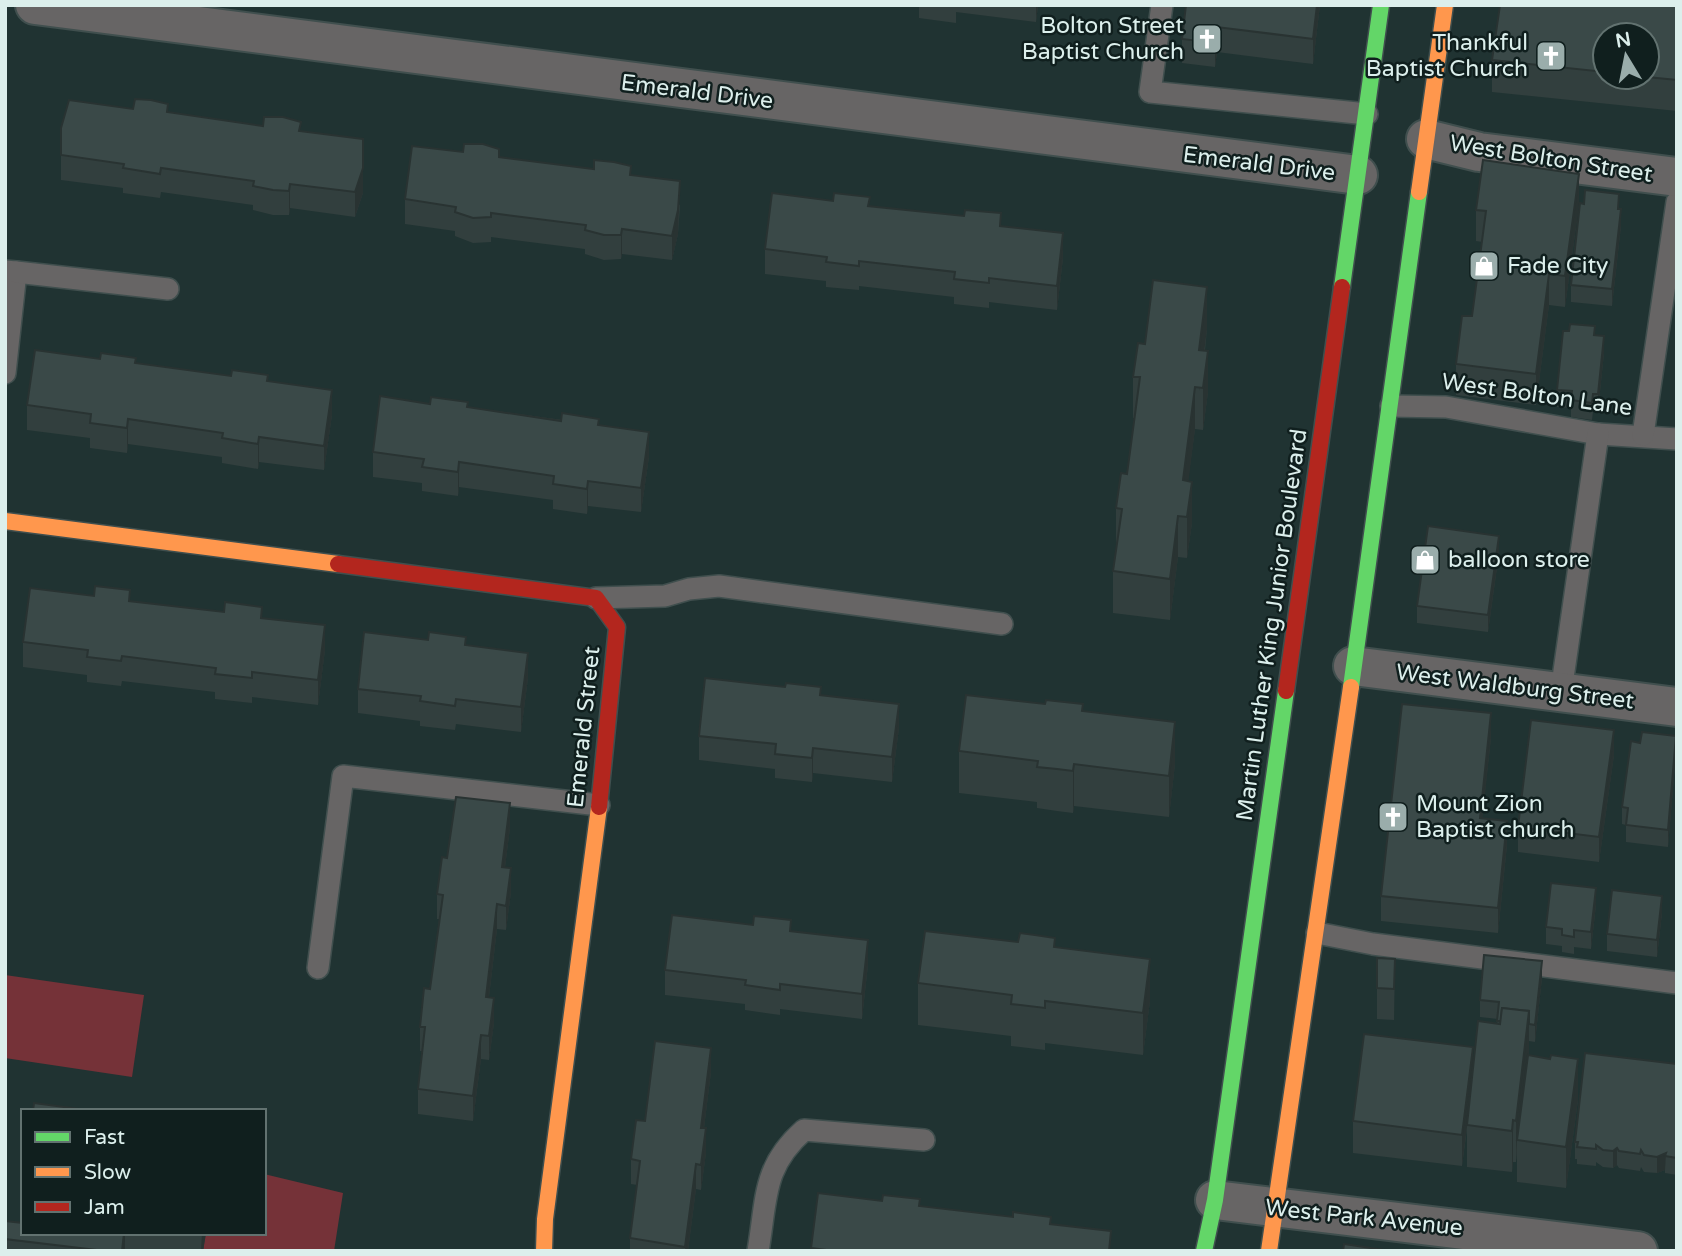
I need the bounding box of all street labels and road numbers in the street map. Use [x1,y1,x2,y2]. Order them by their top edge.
street label: Emerald Drive [619,69,775,115]
street label: West Bolton Street [1448,129,1655,189]
street label: Emerald Drive [1181,141,1337,187]
street label: West Bolton Lane [1440,368,1634,422]
street label: Martin Luther King Junior Boulevard [1231,427,1313,823]
street label: Emerald Street [562,645,606,809]
street label: West Waldburg Street [1394,659,1636,716]
street label: West Park Avenue [1264,1194,1464,1242]

